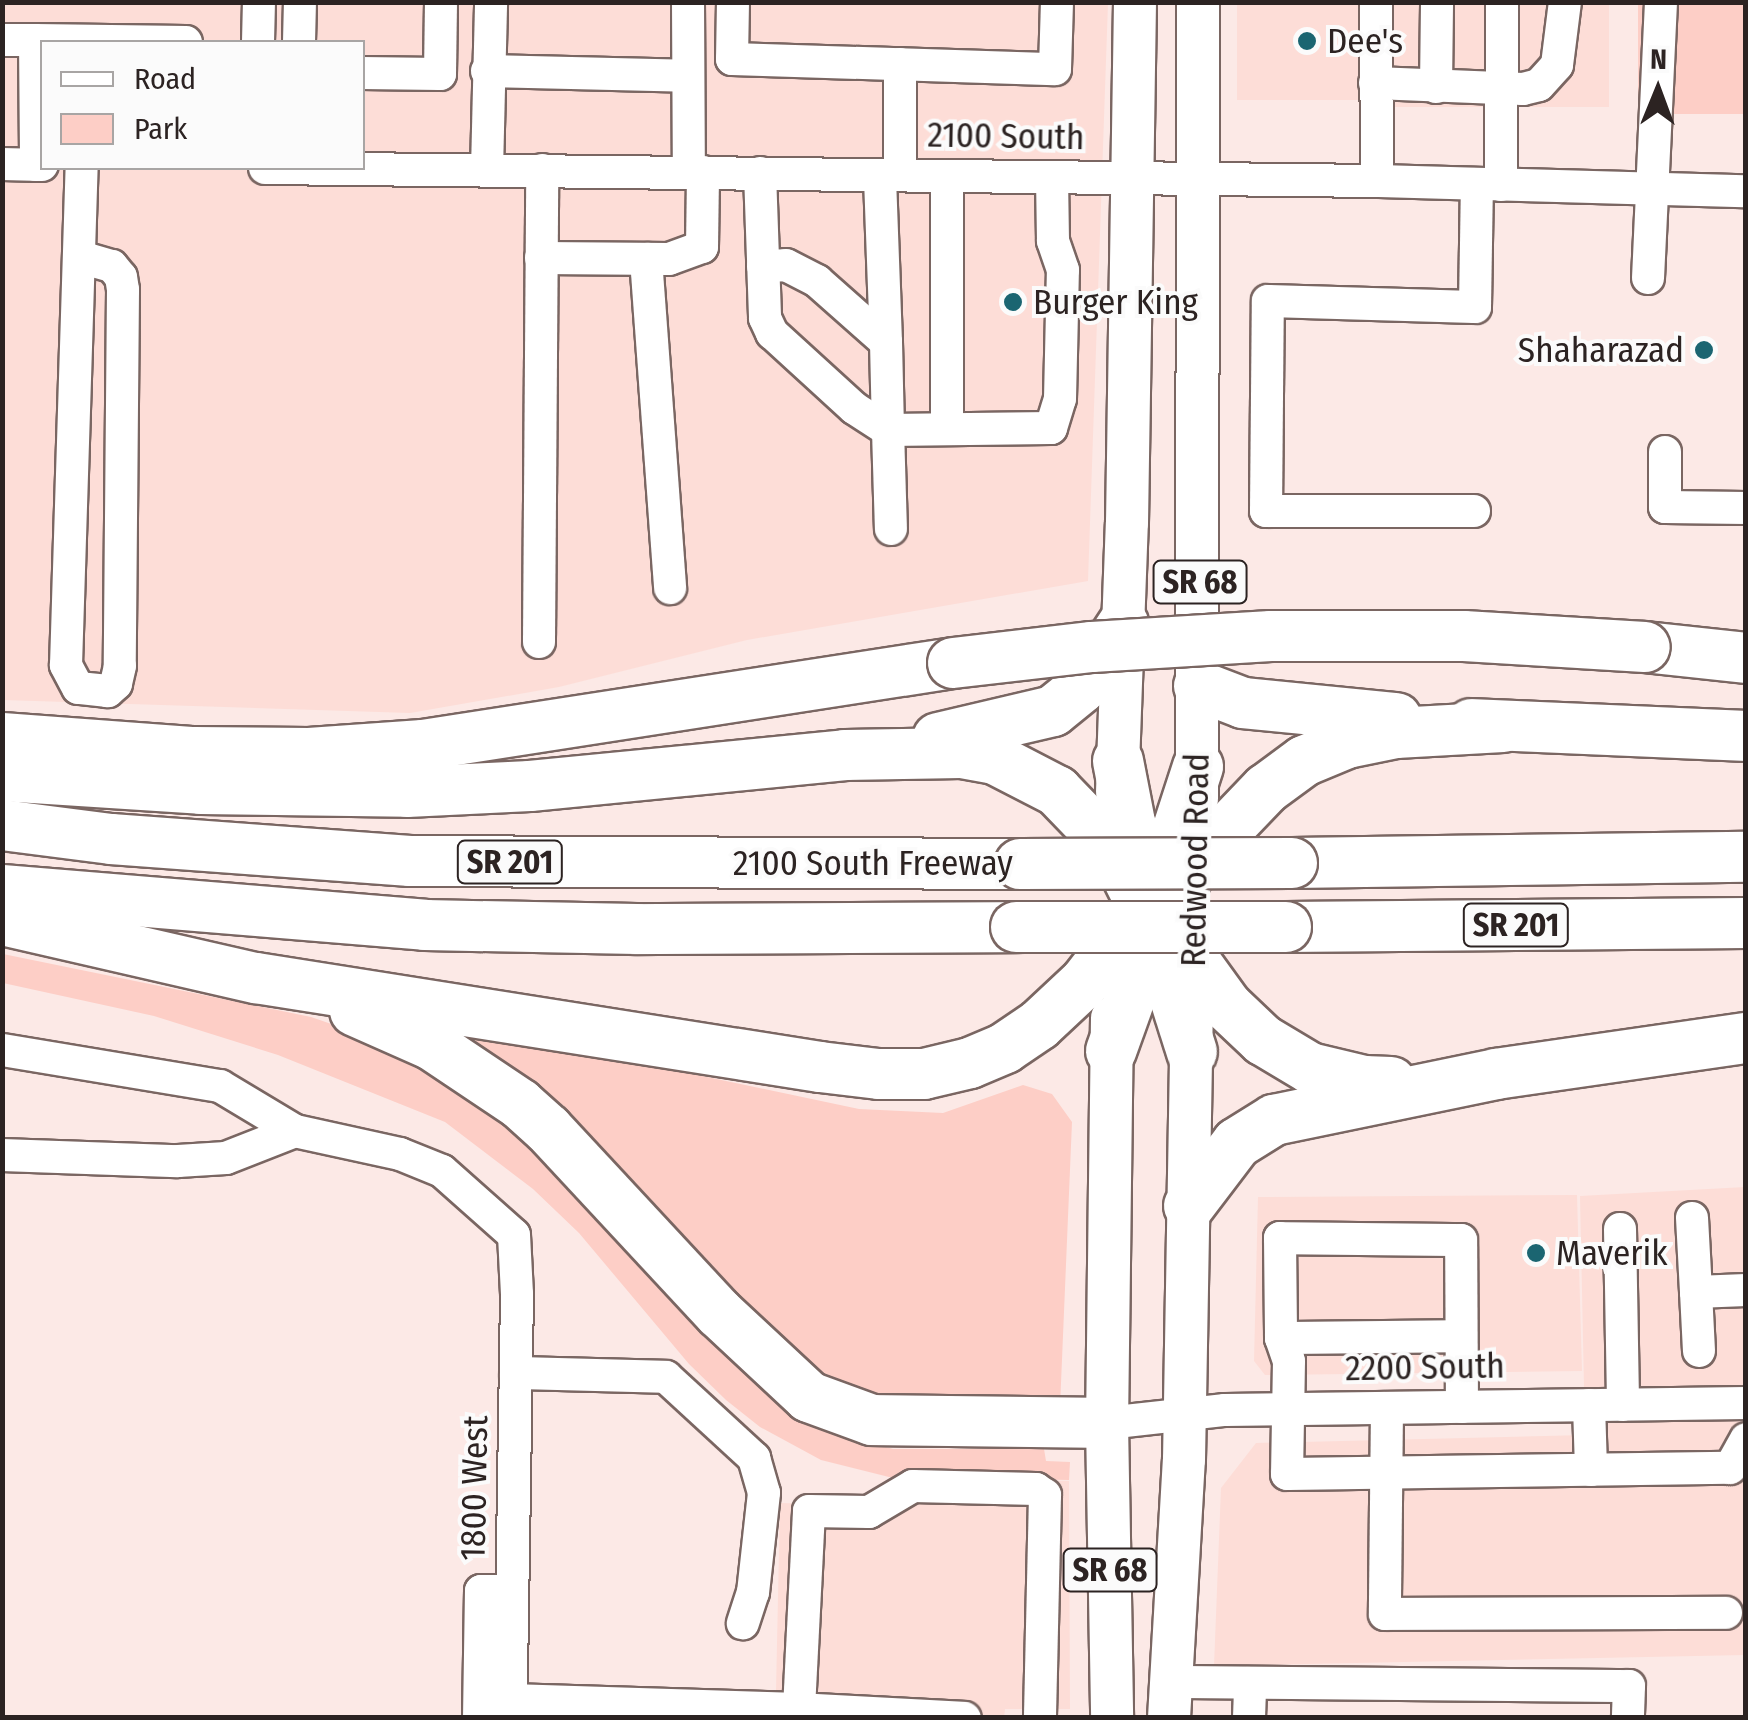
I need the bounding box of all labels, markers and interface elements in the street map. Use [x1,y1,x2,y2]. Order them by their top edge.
place label: Dee's [1327,20,1403,62]
marker: Dee's [1296,30,1318,52]
legend [40,40,365,170]
north arrow [1608,40,1708,140]
text: N [1650,43,1667,76]
text: Road [134,61,196,97]
text: Park [134,111,187,147]
street label: 2100 South [927,114,1085,158]
place label: Burger King [1033,281,1198,323]
marker: Burger King [1002,291,1024,313]
place label: Shaharazad [1518,329,1684,371]
marker: Shaharazad [1693,339,1715,361]
road number: SR 68 [1152,555,1248,609]
street label: Redwood Road [1172,753,1218,967]
road number: SR 201 [455,835,565,889]
street label: 2100 South Freeway [733,842,1013,884]
road number: SR 201 [1461,898,1571,952]
place label: Maverik [1556,1232,1668,1274]
marker: Maverik [1525,1242,1547,1264]
street label: 2200 South [1345,1345,1505,1389]
street label: 1800 West [452,1415,496,1561]
road number: SR 68 [1062,1543,1158,1597]

